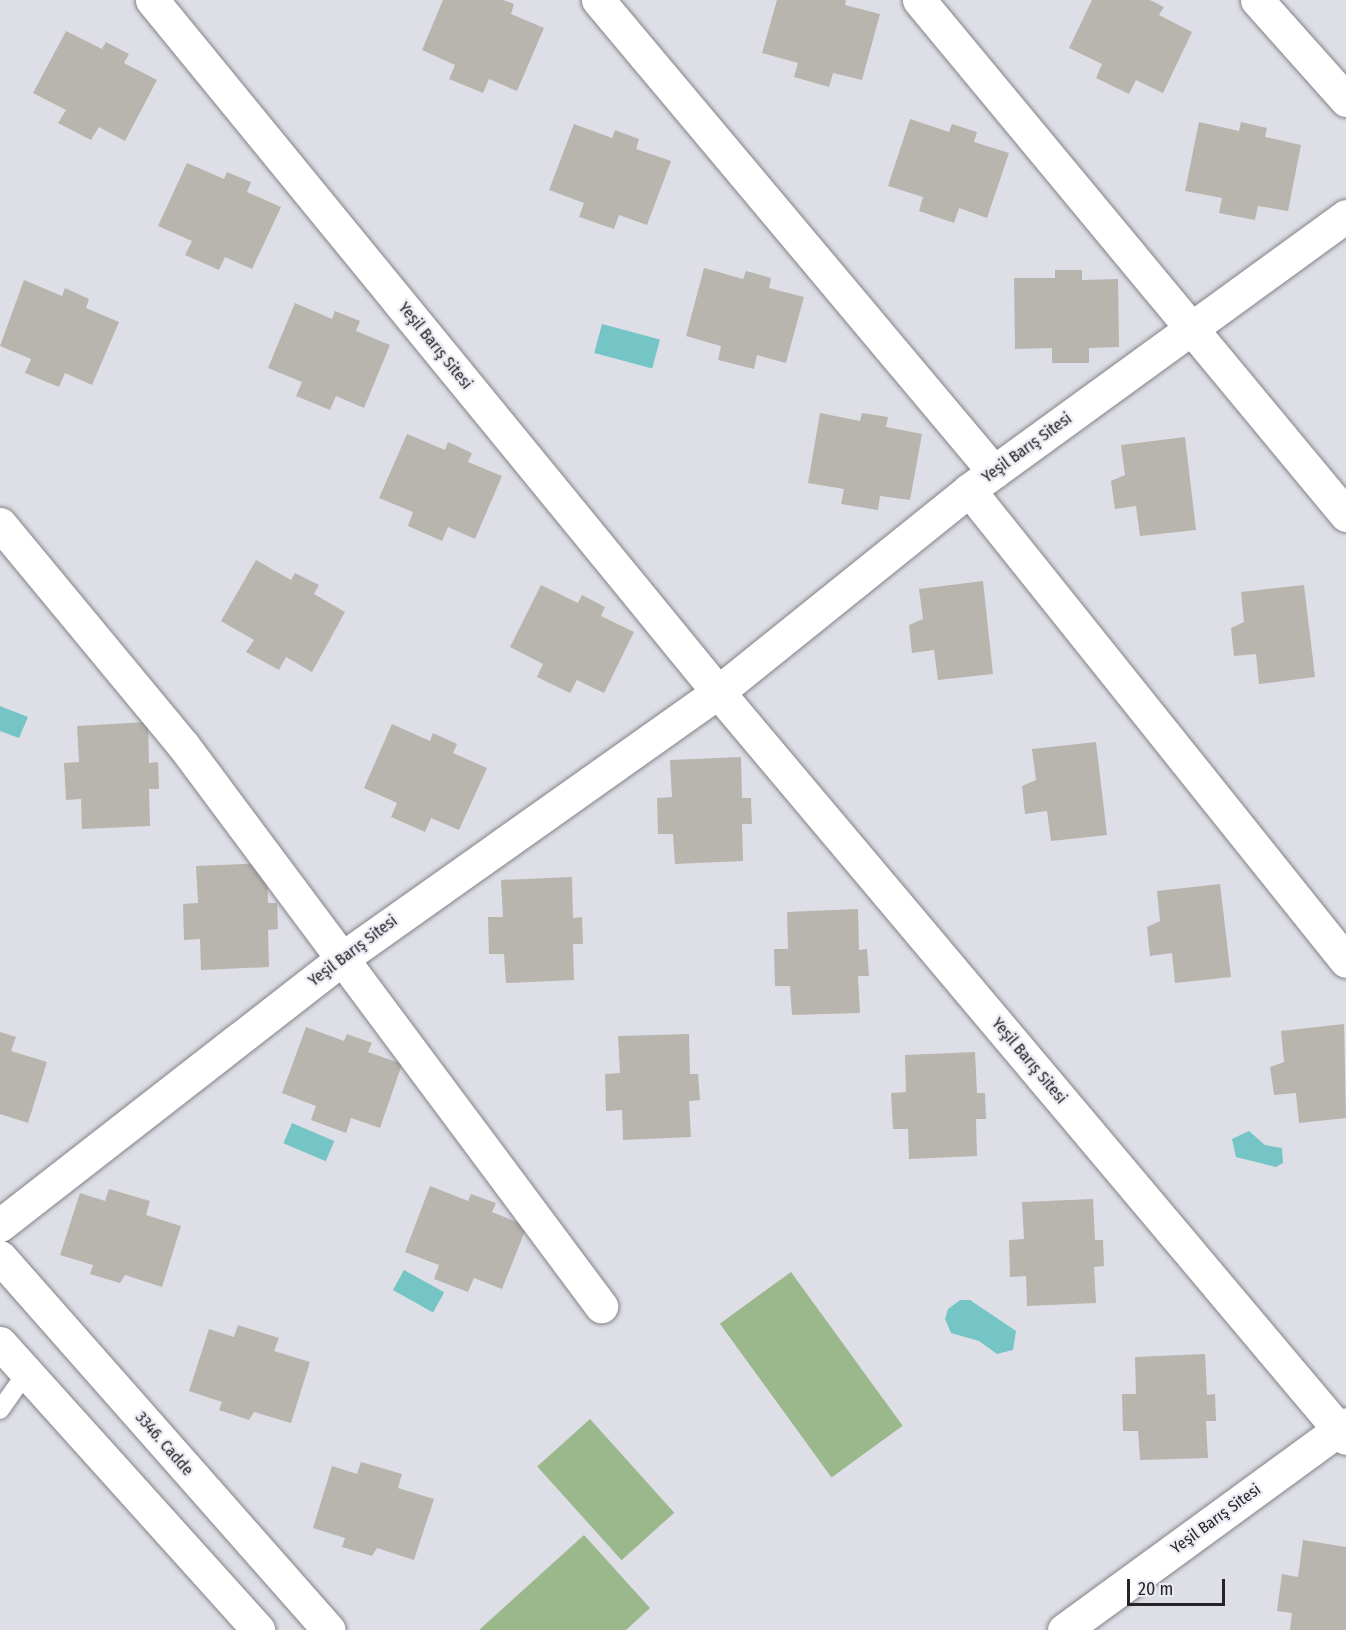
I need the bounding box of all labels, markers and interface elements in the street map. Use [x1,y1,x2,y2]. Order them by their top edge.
street label: Yeşil Barış Sitesi [394,299,476,393]
street label: Yeşil Barış Sitesi [978,409,1076,487]
street label: Yeşil Barış Sitesi [305,911,401,991]
street label: Yeşil Barış Sitesi [987,1014,1071,1108]
street label: 3346. Cadde [131,1408,197,1480]
street label: Yeşil Barış Sitesi [1167,1480,1265,1558]
scale bar [1130,1567,1228,1605]
text: 20 m [1138,1578,1173,1600]

